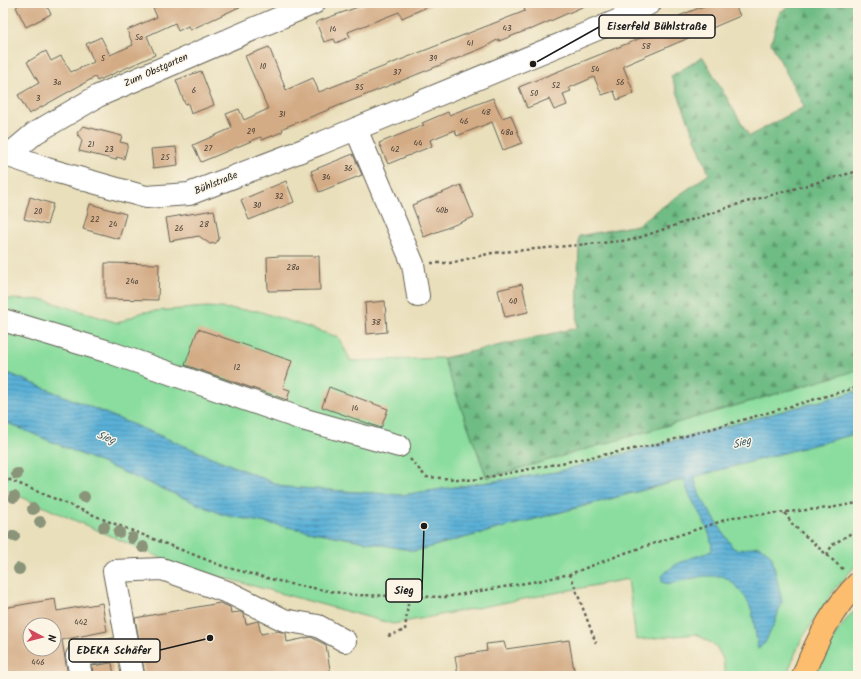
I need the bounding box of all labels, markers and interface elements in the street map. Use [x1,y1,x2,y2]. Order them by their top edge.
callout: Eiserfeld Bühlstraße [599,15,715,38]
text: Eiserfeld Bühlstraße [607,18,707,36]
house number: 43 [503,22,512,35]
house number: 14 [330,23,337,36]
house number: 5a [135,31,143,44]
house number: 41 [467,37,474,50]
house number: 58 [641,40,651,53]
street label: Zum Obstgarten [121,49,191,91]
house number: 5 [101,52,106,65]
house number: 39 [429,52,437,65]
house number: 10 [260,60,266,73]
house number: 54 [591,63,600,76]
house number: 37 [393,66,401,79]
house number: 3a [53,76,61,89]
house number: 56 [616,76,624,89]
house number: 52 [552,79,561,92]
house number: 35 [355,81,364,94]
house number: 6 [192,84,196,97]
house number: 50 [530,87,538,100]
house number: 3 [36,92,41,105]
house number: 48 [481,106,491,119]
house number: 31 [278,108,286,121]
house number: 46 [460,115,468,128]
house number: 29 [247,125,255,138]
house number: 48a [501,126,514,139]
house number: 44 [414,137,423,150]
house number: 21 [87,138,95,151]
house number: 27 [204,142,212,155]
house number: 23 [104,143,114,156]
house number: 42 [390,143,400,156]
house number: 25 [161,151,170,164]
house number: 36 [343,162,353,175]
street label: Bühlstraße [192,167,241,199]
house number: 34 [322,171,331,184]
house number: 32 [274,190,284,203]
house number: 30 [253,199,261,212]
house number: 40b [436,204,449,217]
house number: 20 [34,205,42,218]
house number: 22 [90,213,100,226]
house number: 24 [108,218,118,231]
house number: 28 [199,218,209,231]
house number: 26 [174,222,184,235]
house number: 28a [286,261,300,274]
house number: 24a [126,275,139,288]
house number: 40 [509,295,517,308]
house number: 38 [371,316,381,329]
house number: 12 [233,361,241,374]
house number: 14 [352,402,359,415]
water label: Sieg [94,426,118,450]
water label: Sieg [731,432,754,454]
callout: Sieg [386,579,422,602]
text: Sieg [394,582,414,600]
house number: 442 [74,616,88,629]
north arrow [22,617,62,657]
text: N [42,634,60,643]
callout: EDEKA Schäfer [69,639,160,662]
text: EDEKA Schäfer [77,642,152,660]
house number: 446 [31,656,45,669]

